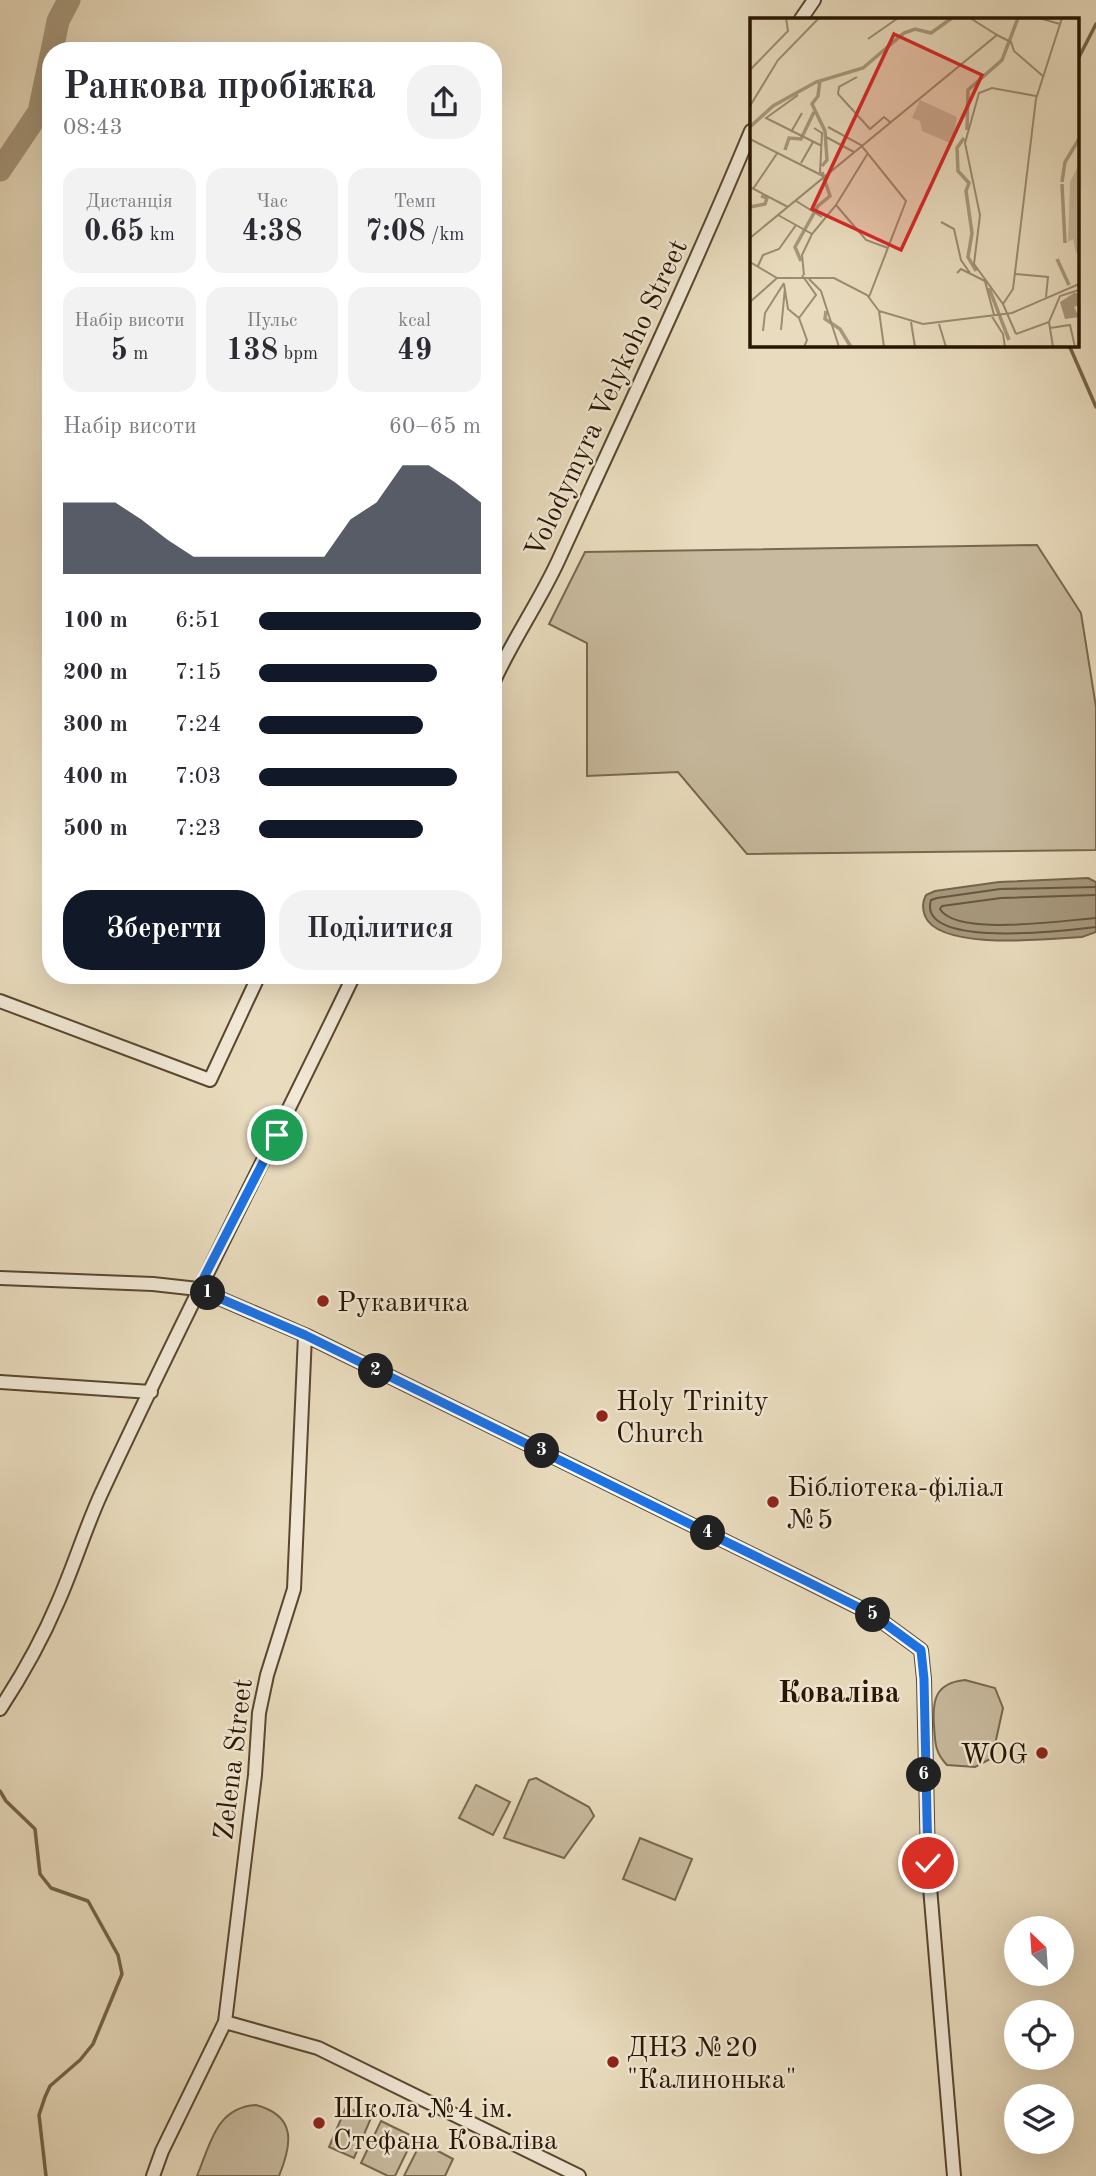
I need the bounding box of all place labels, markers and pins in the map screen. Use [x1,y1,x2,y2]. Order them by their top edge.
pin [247,1105,307,1165]
pin: 1 [190,1276,226,1310]
place label: Рукавичка [337,1290,469,1318]
marker: Рукавичка [315,1293,331,1309]
pin: 2 [358,1354,394,1388]
place label: Holy Trinity Church [616,1389,769,1449]
marker: Holy Trinity Church [594,1408,610,1424]
pin: 3 [524,1434,560,1468]
place label: Бібліотека-філіал №5 [787,1475,1004,1535]
marker: Бібліотека-філіал №5 [765,1494,781,1510]
pin: 4 [690,1516,726,1550]
pin: 5 [856,1598,890,1632]
place label: WOG [960,1742,1028,1770]
marker: WOG [1034,1745,1050,1761]
pin: 6 [906,1758,942,1792]
pin [898,1833,958,1893]
place label: ДНЗ №20 "Калинонька" [627,2035,797,2095]
marker: ДНЗ №20 "Калинонька" [605,2054,621,2070]
place label: Школа №4 ім. Стефана Коваліва [333,2096,558,2156]
marker: Школа №4 ім. Стефана Коваліва [311,2115,327,2131]

